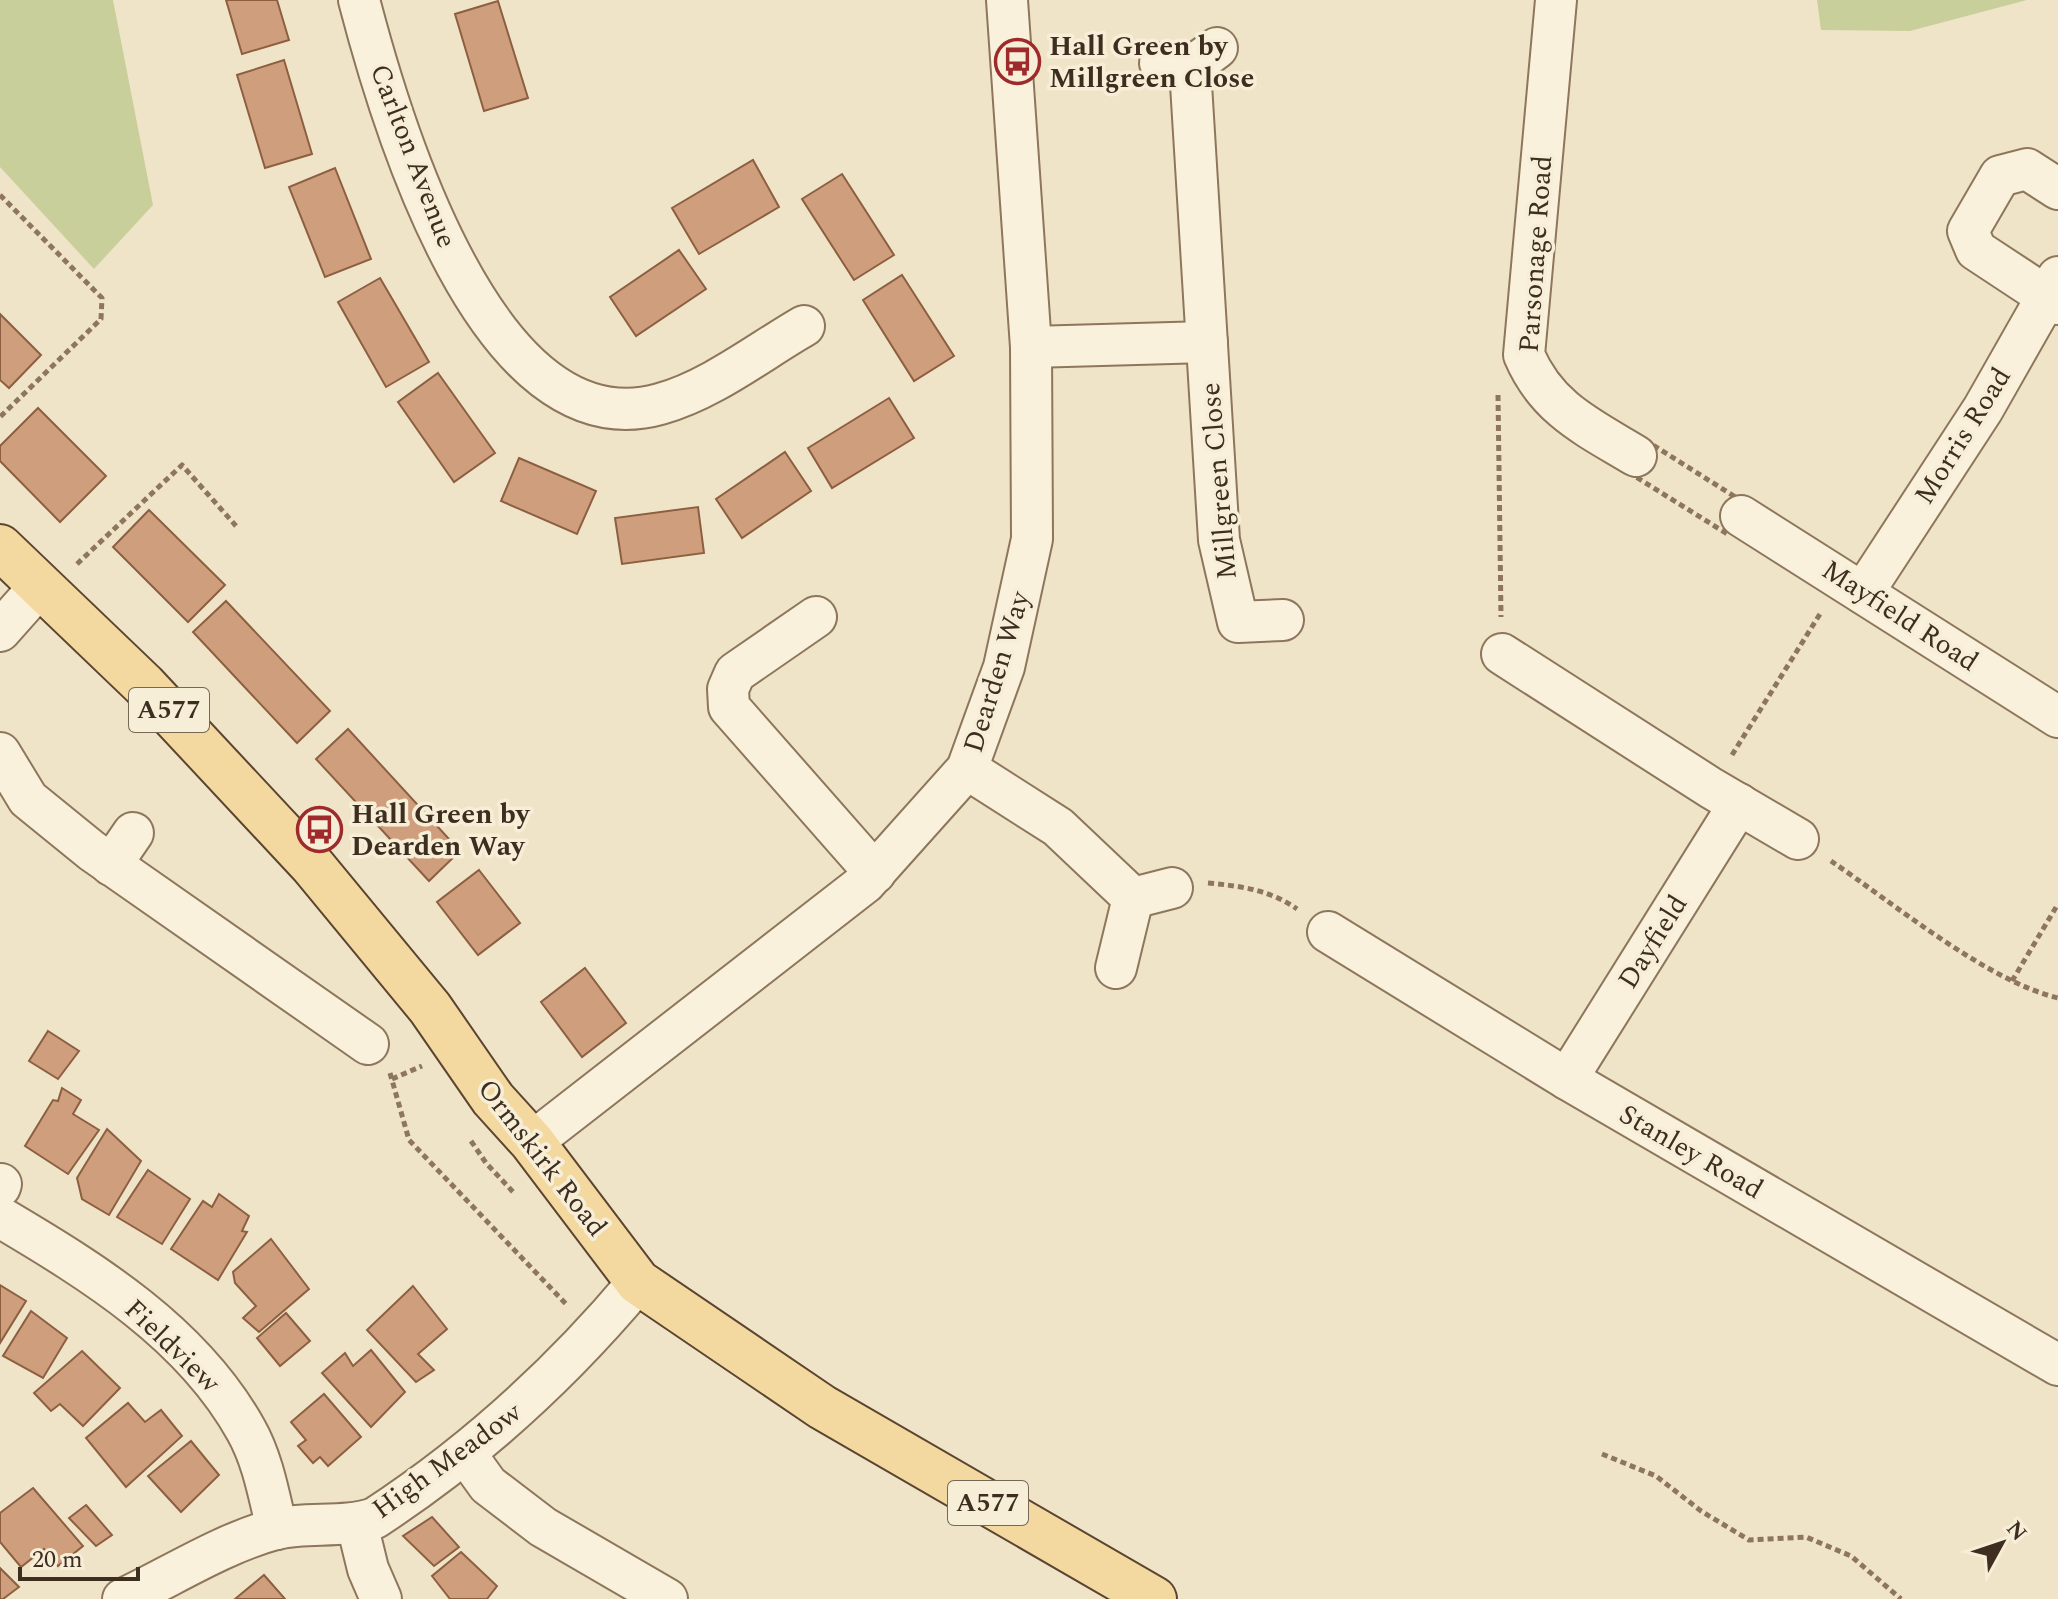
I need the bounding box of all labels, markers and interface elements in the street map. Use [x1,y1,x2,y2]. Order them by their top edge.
place label: Hall Green by Millgreen Close [1049,25,1254,100]
bus stop icon: Hall Green by Millgreen Close [994,38,1042,86]
street label: Carlton Avenue [358,58,468,254]
street label: Parsonage Road [1508,154,1564,354]
street label: Morris Road [1904,359,2022,513]
street label: Millgreen Close [1189,381,1249,581]
street label: Mayfield Road [1813,549,1987,683]
street label: Dearden Way [952,585,1042,758]
road number: A577 [129,688,209,732]
place label: Hall Green by Dearden Way [351,793,531,868]
bus stop icon: Hall Green by Dearden Way [296,806,344,854]
street label: Dayfield [1607,886,1699,998]
street label: Ormskirk Road [466,1070,618,1246]
street label: Stanley Road [1611,1093,1771,1211]
street label: Fieldview [114,1289,231,1404]
street label: High Meadow [363,1391,532,1530]
road number: A577 [948,1481,1028,1525]
north arrow [1962,1503,2042,1583]
text: N [1998,1514,2035,1549]
scale bar [20,1531,138,1581]
text: 20 m [32,1542,83,1578]

